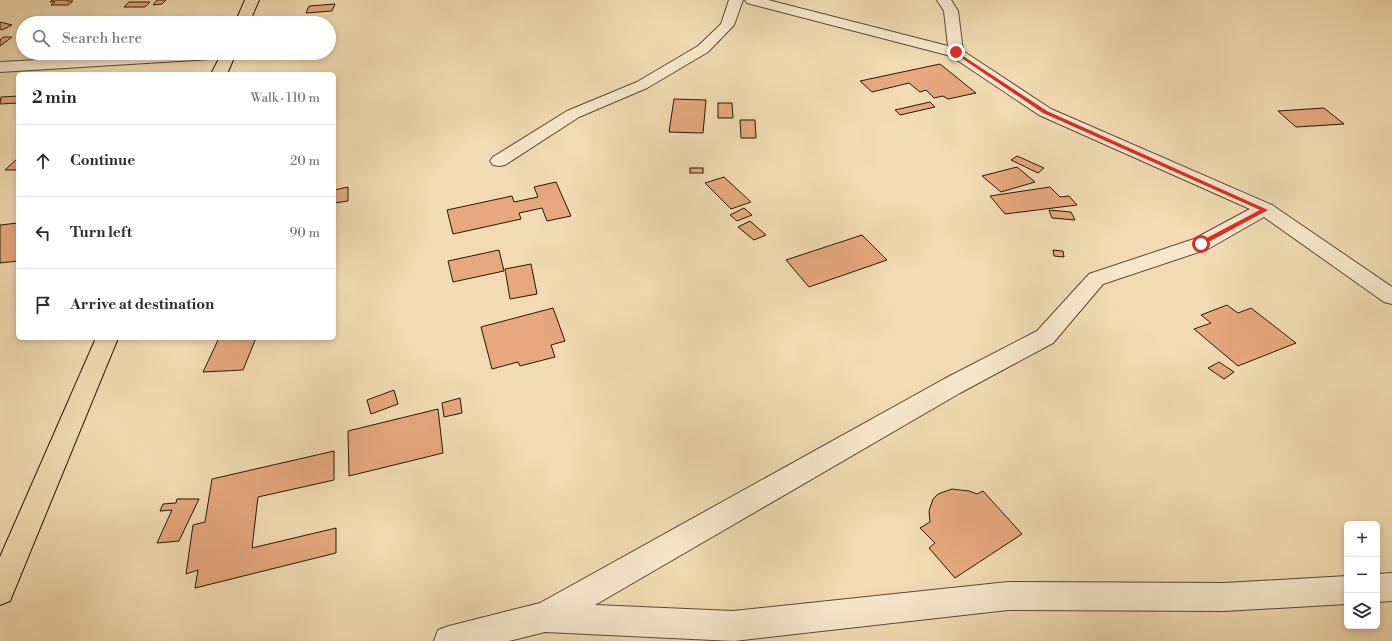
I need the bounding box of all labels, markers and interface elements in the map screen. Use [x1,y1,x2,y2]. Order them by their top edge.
search box [16,16,336,60]
icon: search [30,27,52,49]
text: Search here [62,29,142,48]
route end [947,43,965,61]
text: 2 min [32,87,77,109]
text: Walk · 110 m [250,90,320,106]
icon: ahead [32,150,54,172]
text: Continue [70,151,135,170]
text: 20 m [290,153,320,169]
icon: left [32,222,54,244]
text: Turn left [70,223,132,242]
text: 90 m [289,225,320,241]
route start [1192,235,1210,253]
icon: arrive [32,294,54,316]
text: Arrive at destination [70,295,214,314]
map controls [1344,521,1380,629]
button: + [1344,521,1380,557]
button: − [1344,557,1380,593]
button: layers [1344,593,1380,629]

